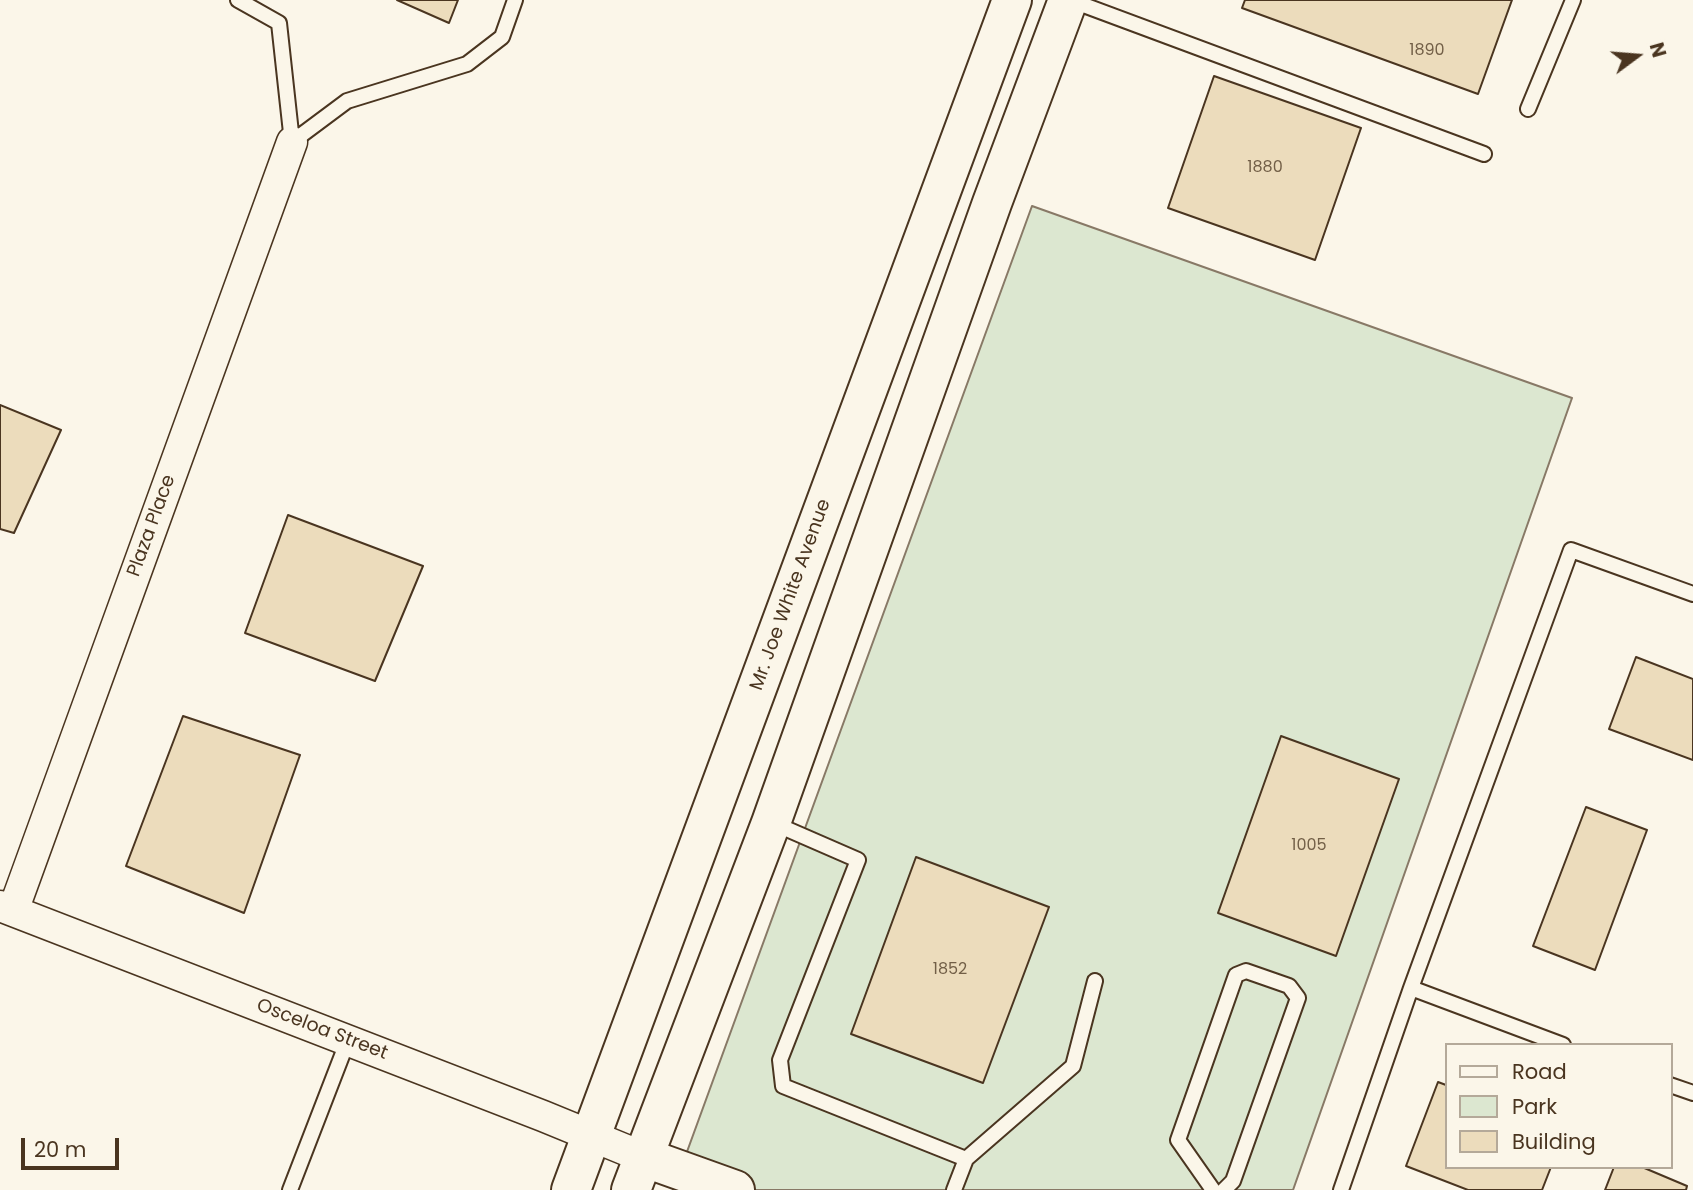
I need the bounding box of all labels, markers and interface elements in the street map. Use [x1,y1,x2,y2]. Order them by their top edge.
north arrow [1602,21,1672,91]
text: N [1643,39,1673,61]
house number: 1890 [1409,41,1445,61]
house number: 1880 [1247,158,1283,178]
street label: Plaza Place [123,472,181,580]
street label: Mr. Joe White Avenue [746,496,836,694]
house number: 1005 [1291,836,1327,856]
house number: 1852 [933,960,967,980]
street label: Osceloa Street [253,995,391,1065]
legend [1444,1043,1672,1169]
text: Road [1512,1057,1567,1086]
text: Park [1512,1092,1557,1121]
scale bar [24,1124,122,1168]
text: Building [1512,1127,1596,1156]
text: 20 m [34,1135,87,1164]

